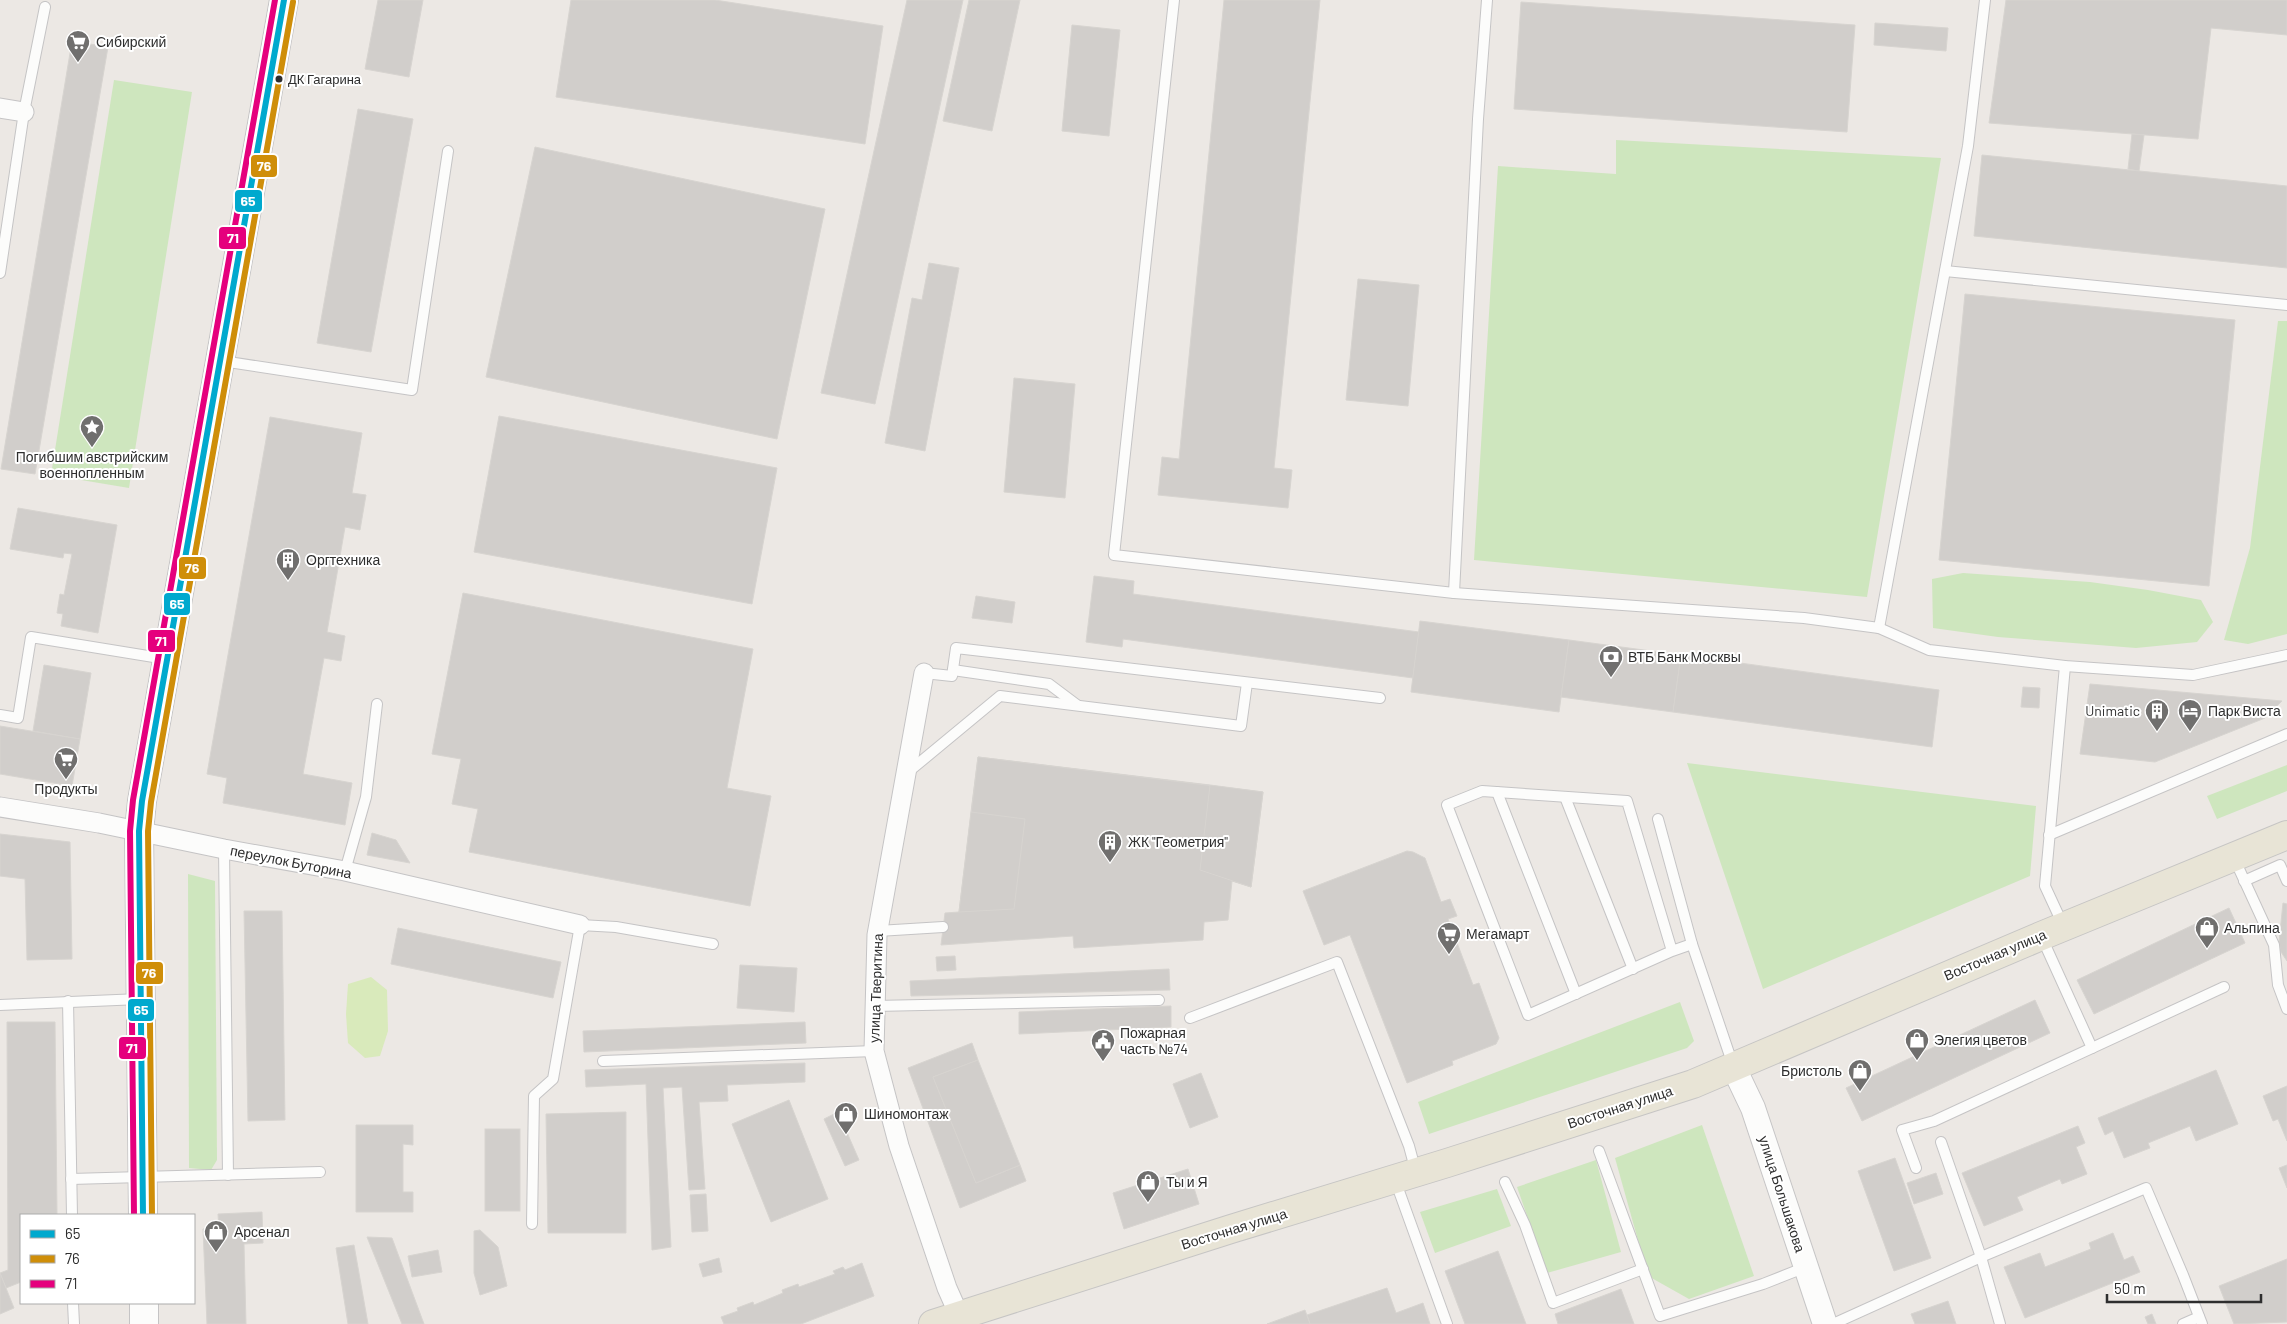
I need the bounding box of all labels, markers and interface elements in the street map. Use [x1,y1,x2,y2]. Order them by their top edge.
supermarket icon: Сибирский [65,29,91,63]
place label: Сибирский [96,33,166,50]
place label: ДК Гагарина [288,71,362,87]
marker: ДК Гагарина [274,74,284,84]
line badge: 76 [250,154,278,178]
text: 76 [257,157,272,174]
line badge: 65 [234,189,263,213]
text: 65 [240,192,256,209]
line badge: 71 [218,226,247,250]
text: 71 [227,229,239,246]
place icon: Погибшим австрийским военнопленным [79,414,105,448]
place label: Погибшим австрийским военнопленным [16,448,168,481]
building icon: Оргтехника [275,547,301,581]
place label: Оргтехника [306,551,381,568]
line badge: 76 [178,556,207,580]
text: 76 [185,559,200,576]
line badge: 65 [163,592,191,616]
text: 65 [169,595,185,612]
line badge: 71 [147,629,176,653]
text: 71 [155,632,167,649]
bank icon: ВТБ Банк Москвы [1598,644,1624,678]
place label: ВТБ Банк Москвы [1628,648,1741,665]
building icon: Unimatic [2144,698,2170,732]
hotel icon: Парк Виста [2177,698,2203,732]
place label: Unimatic [2085,702,2140,719]
place label: Парк Виста [2208,702,2281,719]
supermarket icon: Продукты [53,746,79,780]
place label: Продукты [34,780,98,797]
building icon: ЖК "Геометрия" [1097,829,1123,863]
place label: ЖК "Геометрия" [1128,833,1228,850]
street label: переулок Буторина [229,841,354,882]
shop icon: Альпина [2194,915,2220,949]
place label: Альпина [2224,919,2280,936]
supermarket icon: Мегамарт [1436,921,1462,955]
place label: Мегамарт [1466,925,1530,942]
street label: Восточная улица [1941,925,2049,984]
street label: улица Тверитина [865,933,886,1043]
line badge: 76 [135,961,164,985]
text: 76 [142,964,157,981]
line badge: 65 [127,998,155,1022]
text: 65 [133,1001,149,1018]
place label: Пожарная часть №74 [1120,1024,1188,1057]
shop icon: Элегия цветов [1904,1027,1930,1061]
public building icon: Пожарная часть №74 [1090,1028,1116,1062]
place label: Элегия цветов [1934,1031,2027,1048]
line badge: 71 [118,1036,147,1060]
text: 71 [126,1039,138,1056]
shop icon: Бристоль [1847,1058,1873,1092]
place label: Бристоль [1781,1062,1842,1079]
street label: Восточная улица [1565,1081,1675,1132]
shop icon: Шиномонтаж [833,1101,859,1135]
place label: Шиномонтаж [864,1105,949,1122]
street label: улица Большакова [1756,1133,1809,1254]
shop icon: Ты и Я [1135,1169,1161,1203]
place label: Ты и Я [1166,1173,1208,1190]
street label: Восточная улица [1179,1204,1289,1253]
legend [20,1214,195,1304]
shop icon: Арсенал [203,1219,229,1253]
place label: Арсенал [234,1223,290,1240]
text: 65 [65,1224,80,1242]
text: 76 [65,1249,80,1267]
scale bar [2107,1272,2261,1304]
text: 71 [65,1274,77,1292]
text: 50 m [2114,1279,2146,1297]

